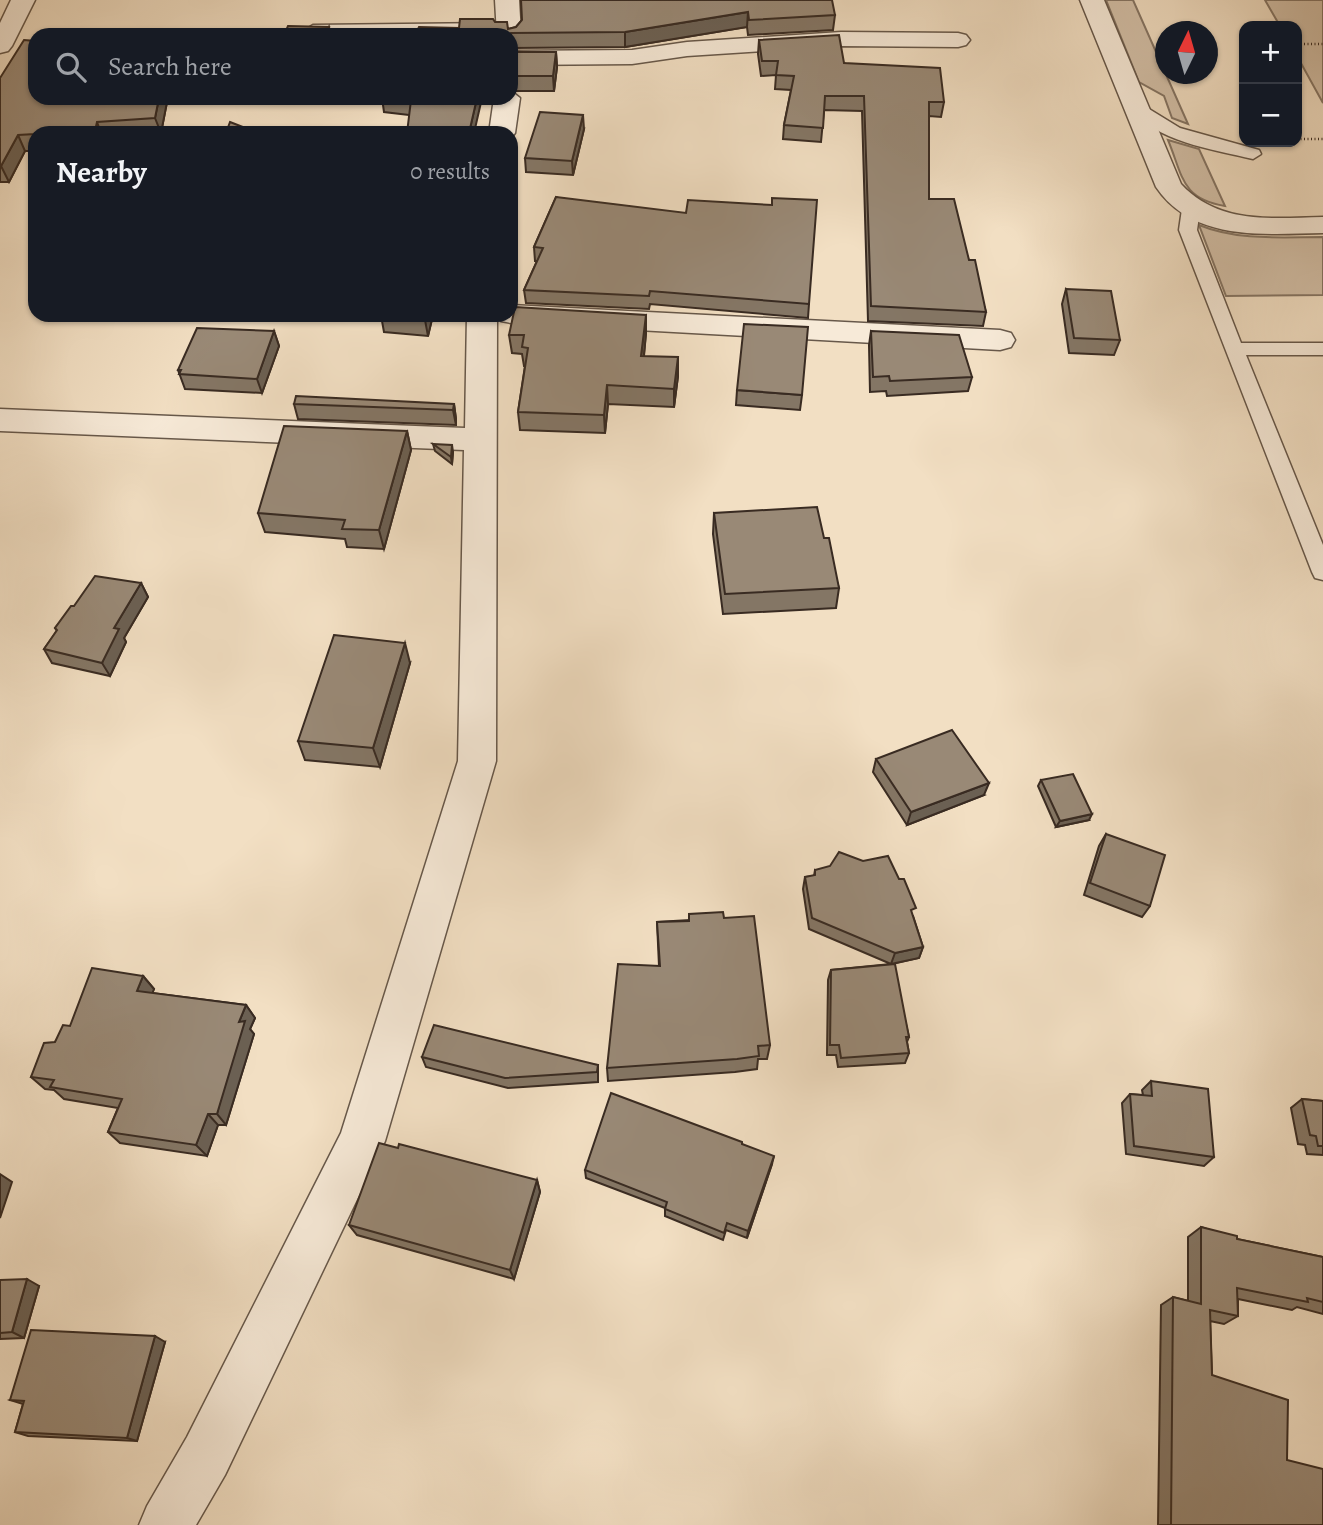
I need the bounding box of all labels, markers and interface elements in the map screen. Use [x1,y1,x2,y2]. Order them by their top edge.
north arrow [1155,21,1218,84]
map controls [1239,21,1302,147]
button: + [1239,21,1302,84]
search box [28,28,518,105]
icon: search [52,48,90,86]
text: Search here [108,49,232,84]
button: − [1239,84,1302,147]
text: Nearby [56,152,147,192]
text: 0 results [410,156,490,187]

